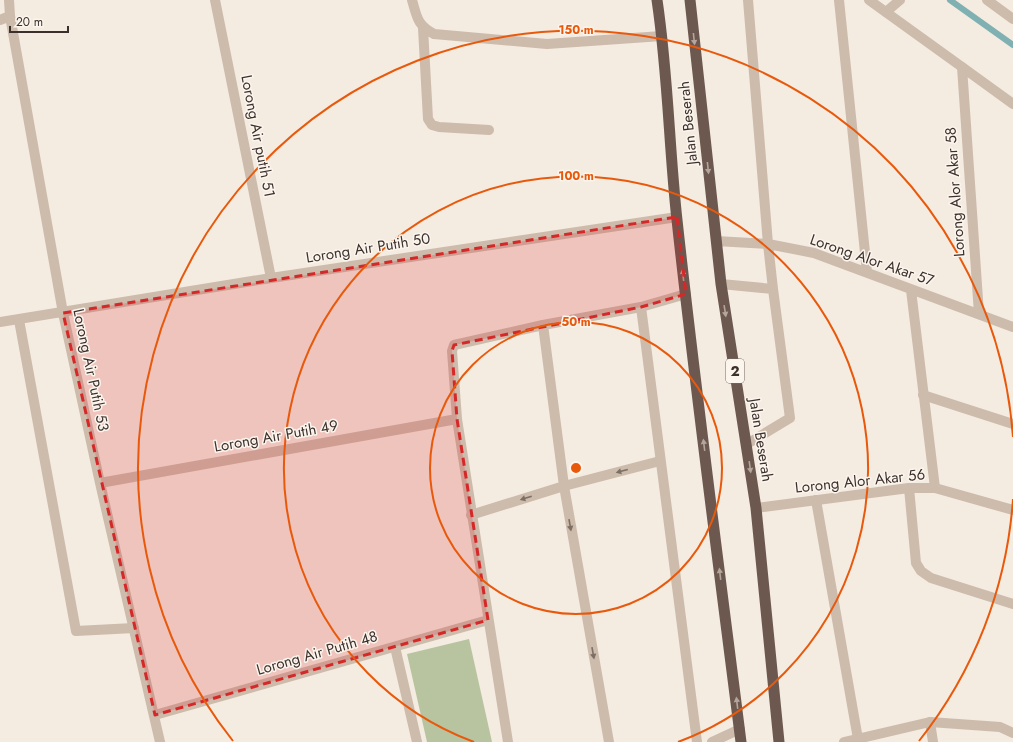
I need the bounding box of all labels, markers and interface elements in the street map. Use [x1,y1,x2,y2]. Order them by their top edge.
scale bar [10,8,68,34]
text: 20 m [16,13,43,31]
text: 150 m [558,21,594,39]
one-way arrow [691,33,698,45]
street label: Lorong Air putih 51 [235,73,281,199]
street label: Jalan Beserah [673,80,704,168]
street label: Lorong Alor Akar 58 [939,126,971,258]
one-way arrow [705,162,711,174]
text: 100 m [558,167,594,185]
street label: Lorong Air Putih 50 [304,227,432,269]
street label: Lorong Alor Akar 57 [807,228,937,292]
one-way arrow [680,269,687,281]
one-way arrow [722,305,728,317]
street label: Lorong Air Putih 53 [67,307,115,433]
text: 50 m [561,313,591,331]
road number: 2 [726,359,744,383]
street label: Jalan Beserah [743,395,778,483]
street label: Lorong Air Putih 49 [212,414,340,458]
one-way arrow [701,439,708,451]
centre of rings [569,461,583,475]
one-way arrow [747,461,753,473]
street label: Lorong Alor Akar 56 [794,463,926,499]
one-way arrow [616,468,628,474]
one-way arrow [520,495,532,501]
one-way arrow [568,519,574,531]
one-way arrow [717,568,724,580]
street label: Lorong Air Putih 48 [254,625,380,681]
one-way arrow [590,647,596,659]
one-way arrow [733,697,740,709]

